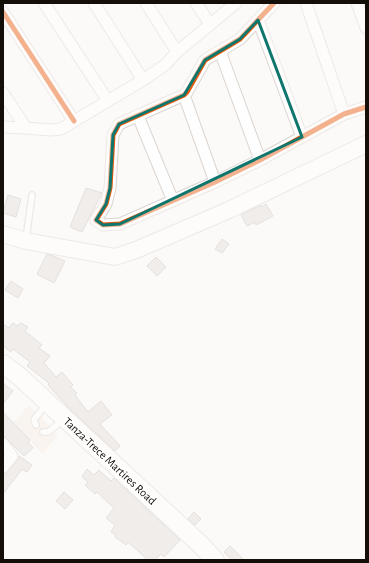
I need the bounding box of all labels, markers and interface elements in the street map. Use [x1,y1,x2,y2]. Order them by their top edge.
street label: Tanza-Trece Martires Road [61,415,159,507]

